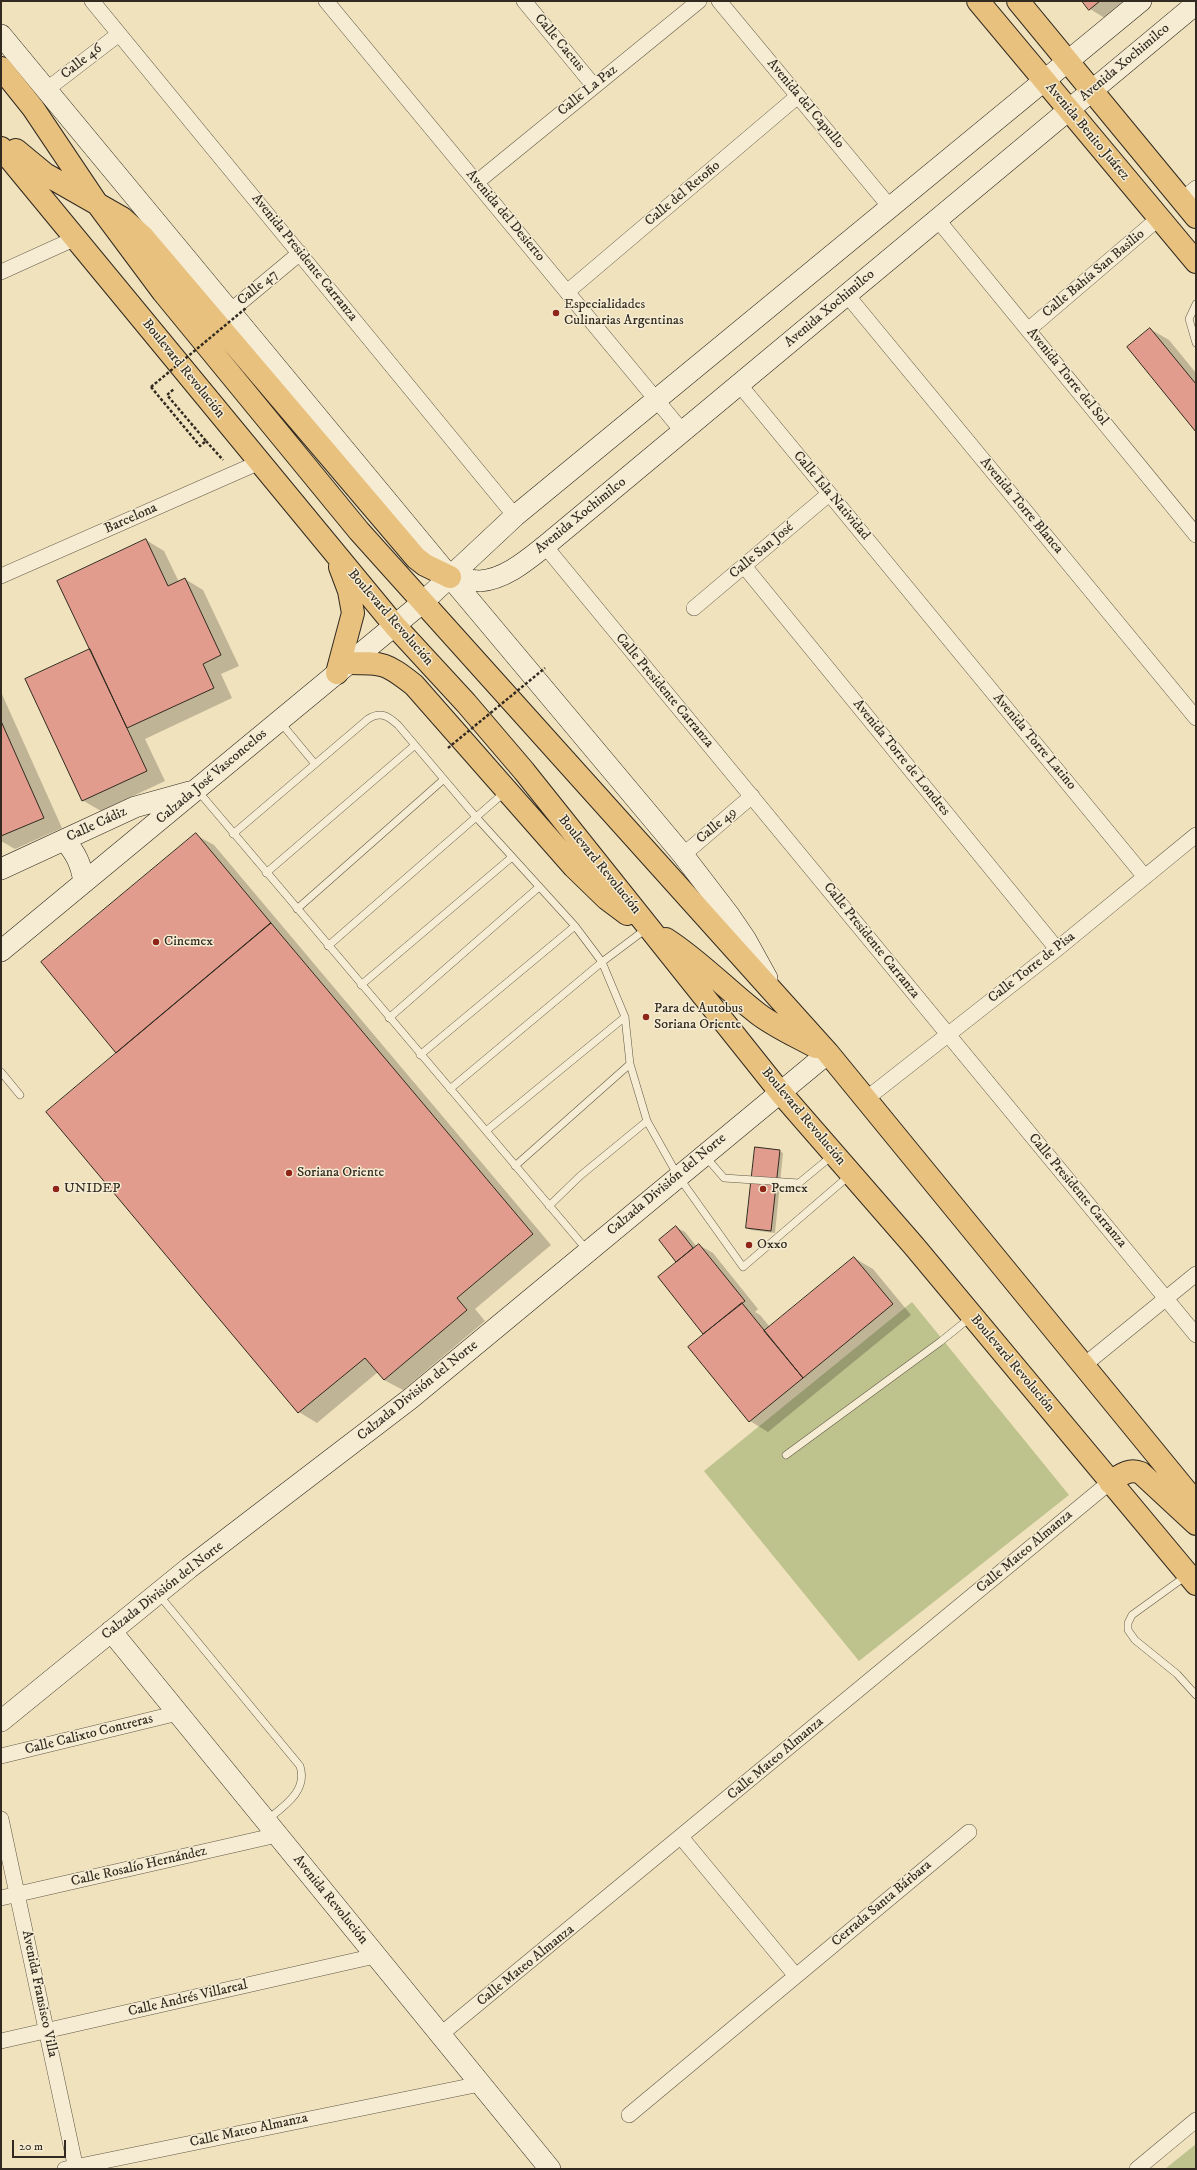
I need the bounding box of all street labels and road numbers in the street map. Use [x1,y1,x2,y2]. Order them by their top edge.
street label: Calle Cactus [530,11,588,75]
street label: Avenida Xochimilco [1077,20,1173,106]
street label: Calle 46 [58,41,106,83]
street label: Avenida del Capullo [763,56,847,152]
street label: Calle La Paz [555,62,621,120]
street label: Avenida Benito Juárez [1041,80,1133,184]
street label: Calle del Retoño [642,158,724,230]
street label: Avenida del Desierto [462,167,548,265]
street label: Avenida Presidente Carranza [247,191,361,325]
street label: Calle Bahía San Basilio [1039,226,1149,322]
street label: Avenida Xochimilco [782,266,878,352]
street label: Calle 47 [234,267,282,309]
street label: Boulevard Revolución [138,316,228,422]
street label: Avenida Torre del Sol [1022,325,1112,429]
street label: Calle Isla Natividad [789,448,873,544]
street label: Avenida Torre Blanca [976,454,1066,558]
street label: Avenida Xochimilco [532,474,630,558]
street label: Barcelona [102,500,160,538]
street label: Calle San José [726,519,798,583]
street label: Boulevard Revolución [344,566,436,670]
street label: Calle Presidente Carranza [611,630,717,752]
street label: Avenida Torre Latino [989,690,1079,794]
street label: Avenida Torre de Londres [849,696,953,820]
street label: Calzada José Vasconcelos [153,726,271,828]
street label: Calle Cádiz [64,804,130,846]
street label: Calle 49 [693,804,741,848]
street label: Boulevard Revolución [554,812,644,918]
street label: Calle Presidente Carranza [819,880,923,1002]
street label: Calle Torre de Pisa [985,929,1079,1007]
street label: Boulevard Revolución [757,1065,849,1169]
street label: Calzada División del Norte [604,1130,730,1240]
street label: Calle Presidente Carranza [1024,1130,1130,1252]
street label: Boulevard Revolución [966,1312,1058,1416]
street label: Calzada División del Norte [354,1337,482,1445]
street label: Calle Mateo Almanza [974,1507,1076,1597]
street label: Calzada División del Norte [99,1538,227,1644]
street label: Calle Calixto Contreras [23,1711,155,1759]
street label: Calle Mateo Almanza [725,1714,827,1804]
street label: Calle Rosalío Hernández [70,1843,208,1891]
street label: Avenida Revolución [289,1852,371,1948]
street label: Cerrada Santa Bárbara [829,1857,935,1951]
street label: Calle Mateo Almanza [474,1922,578,2010]
street label: Avenida Fransisco Villa [17,1929,61,2059]
street label: Calle Andrés Villareal [127,1977,249,2021]
street label: Calle Mateo Almanza [188,2110,310,2152]

